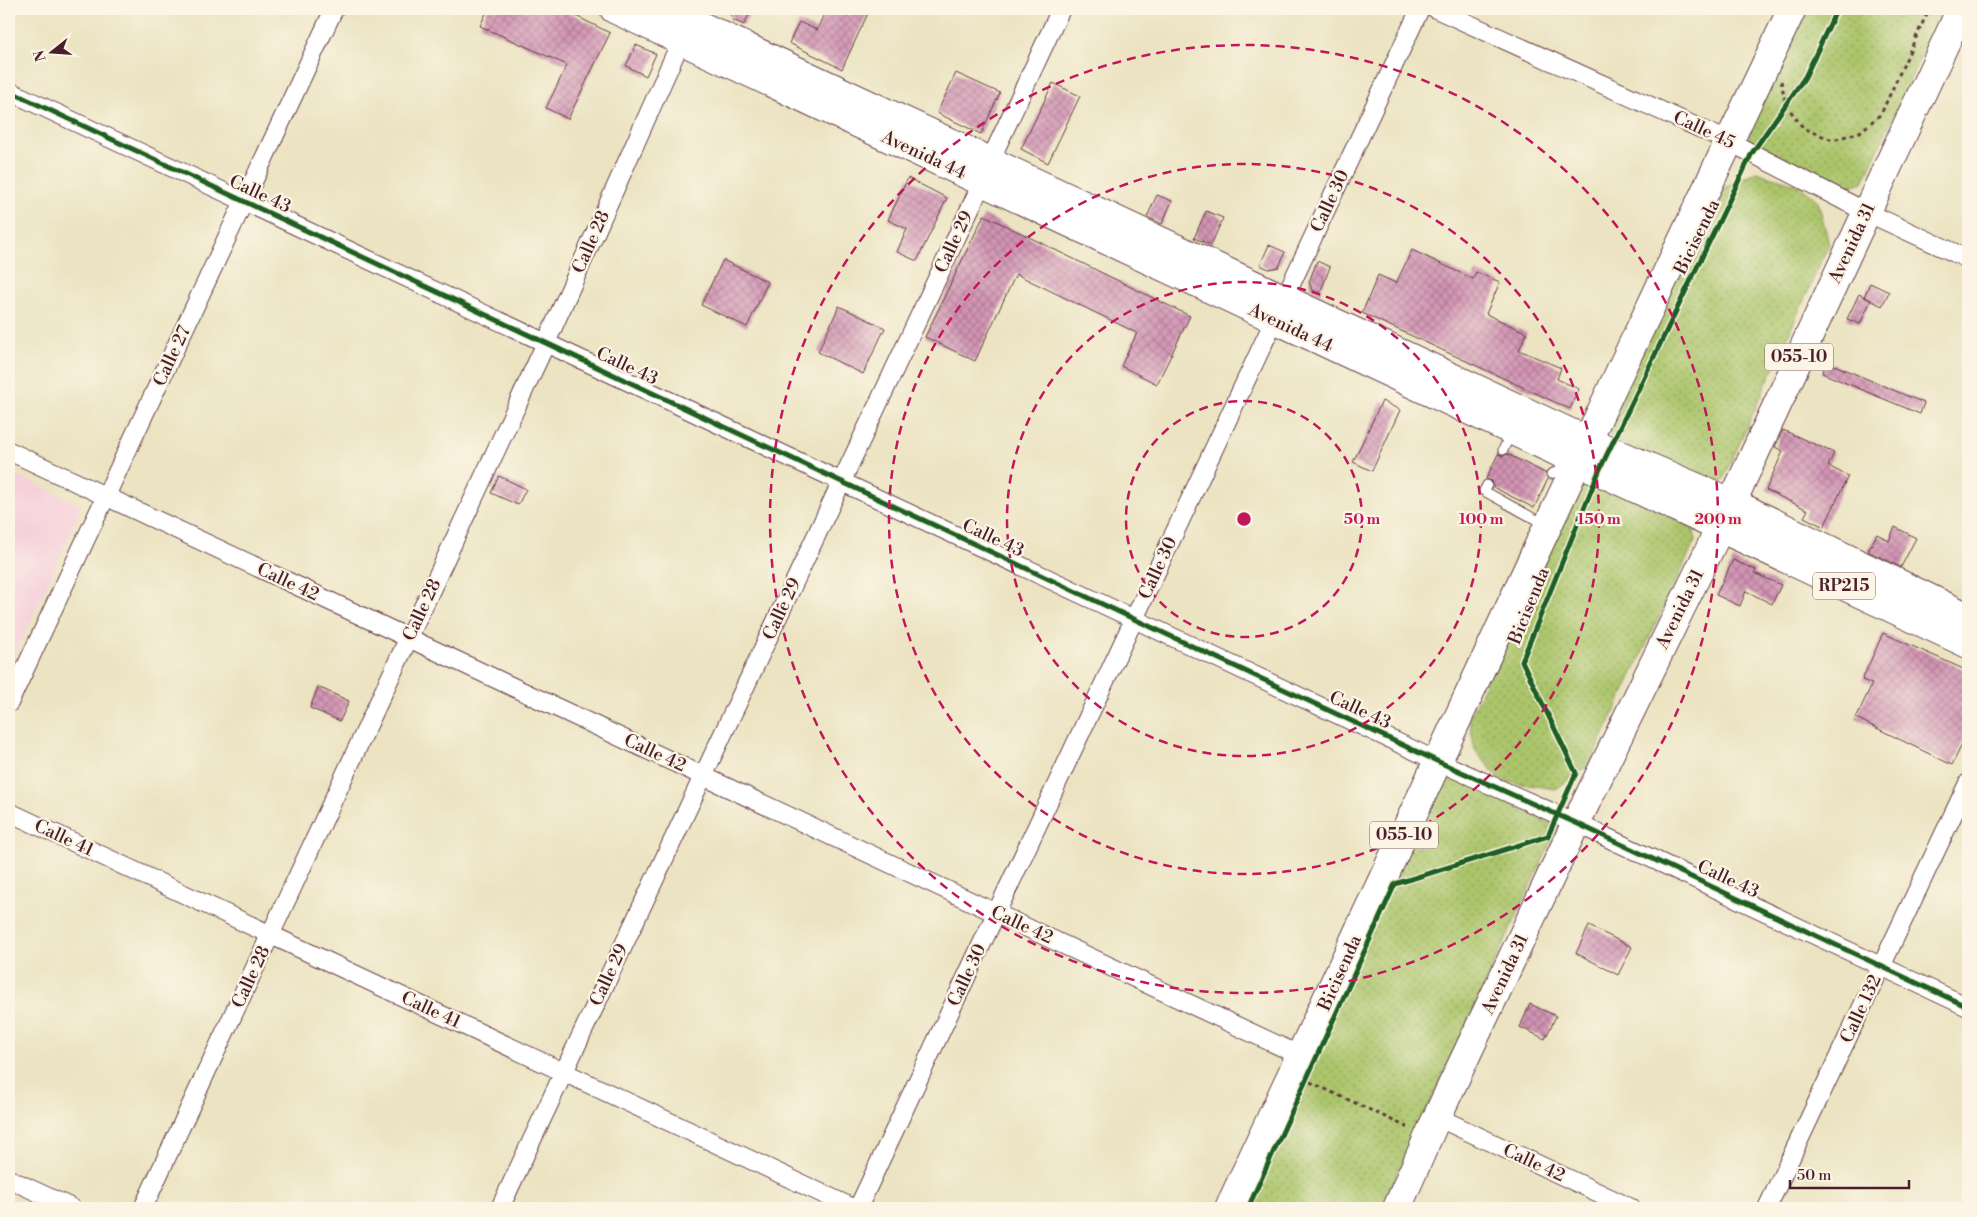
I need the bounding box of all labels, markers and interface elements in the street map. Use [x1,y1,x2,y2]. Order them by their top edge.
north arrow [28,28,78,78]
text: N [30,48,51,63]
street label: Calle 45 [1669,106,1739,154]
street label: Avenida 44 [877,125,970,185]
street label: Calle 30 [1305,166,1355,236]
street label: Calle 43 [225,170,295,218]
street label: Bicisenda [1669,195,1725,279]
street label: Avenida 31 [1823,199,1881,288]
street label: Calle 28 [567,207,615,277]
street label: Calle 29 [930,207,978,277]
street label: Avenida 44 [1244,298,1337,358]
street label: Calle 27 [148,322,196,390]
street label: Calle 43 [592,342,662,390]
road number: 055-10 [1765,344,1833,371]
centre of rings [1235,510,1253,528]
text: 50 m [1344,510,1380,529]
text: 100 m [1459,510,1504,529]
text: 150 m [1577,510,1621,529]
text: 200 m [1694,510,1742,529]
street label: Calle 43 [958,514,1028,562]
street label: Calle 30 [1133,533,1183,603]
street label: Calle 42 [253,558,323,606]
street label: Bicisenda [1503,563,1555,649]
street label: Avenida 31 [1650,565,1709,654]
road number: RP215 [1813,572,1875,600]
street label: Calle 29 [758,574,806,644]
street label: Calle 28 [398,575,446,645]
street label: Calle 43 [1325,686,1395,734]
street label: Calle 42 [620,729,690,777]
street label: Calle 41 [30,814,98,862]
road number: 055-10 [1370,822,1438,848]
street label: Calle 43 [1693,855,1763,903]
street label: Calle 42 [987,901,1057,949]
street label: Avenida 31 [1476,930,1534,1019]
street label: Bicisenda [1313,931,1367,1015]
street label: Calle 29 [585,940,633,1010]
street label: Calle 30 [942,940,992,1010]
street label: Calle 28 [227,942,275,1012]
street label: Calle 132 [1835,971,1887,1047]
street label: Calle 41 [397,986,465,1034]
street label: Calle 42 [1499,1139,1569,1187]
scale bar [1790,1157,1908,1189]
text: 50 m [1797,1166,1831,1185]

